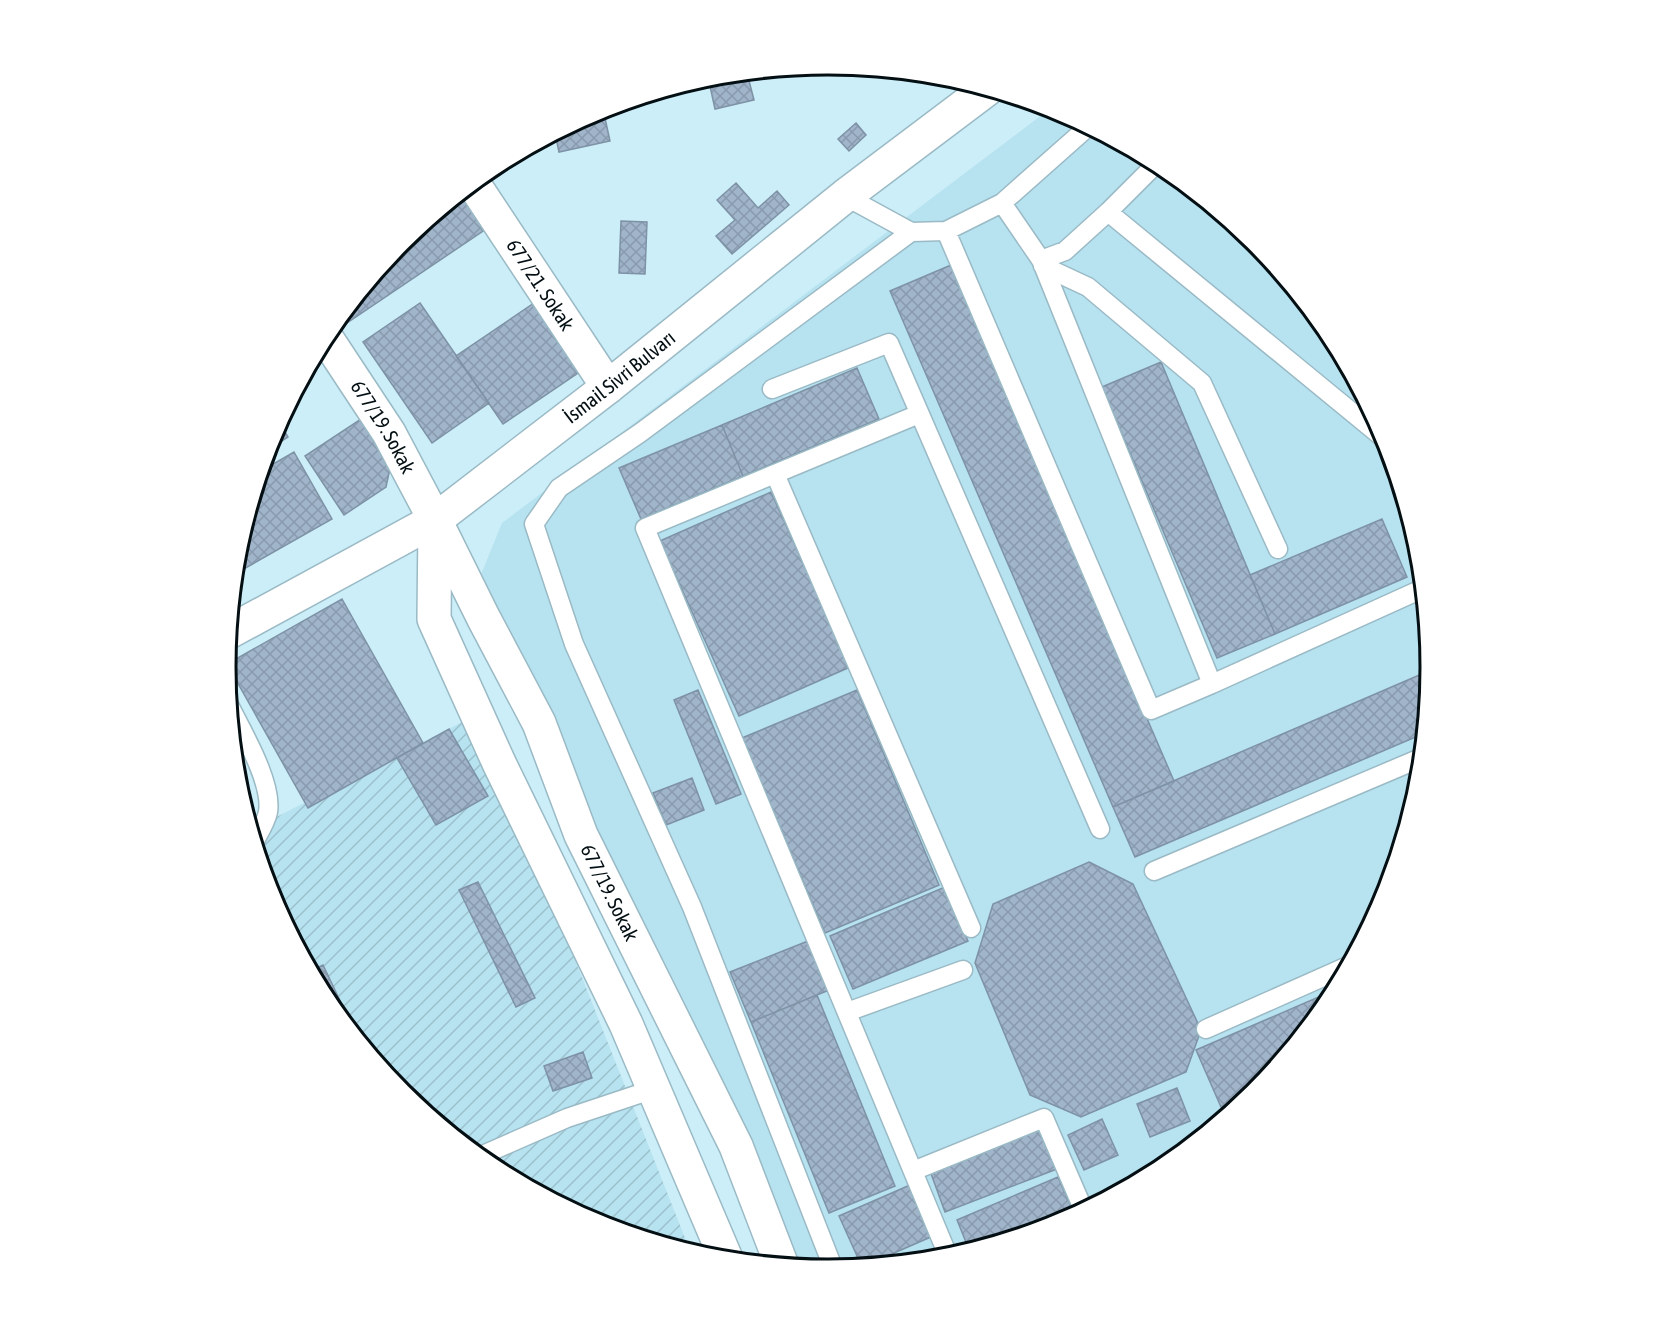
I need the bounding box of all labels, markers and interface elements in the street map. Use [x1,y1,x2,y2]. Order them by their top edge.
street label: 677/21. Sokak [502,234,579,335]
street label: İsmail Sivri Bulvarı [559,326,679,428]
street label: 677/19. Sokak [346,376,420,477]
street label: 677/19. Sokak [576,840,644,945]

